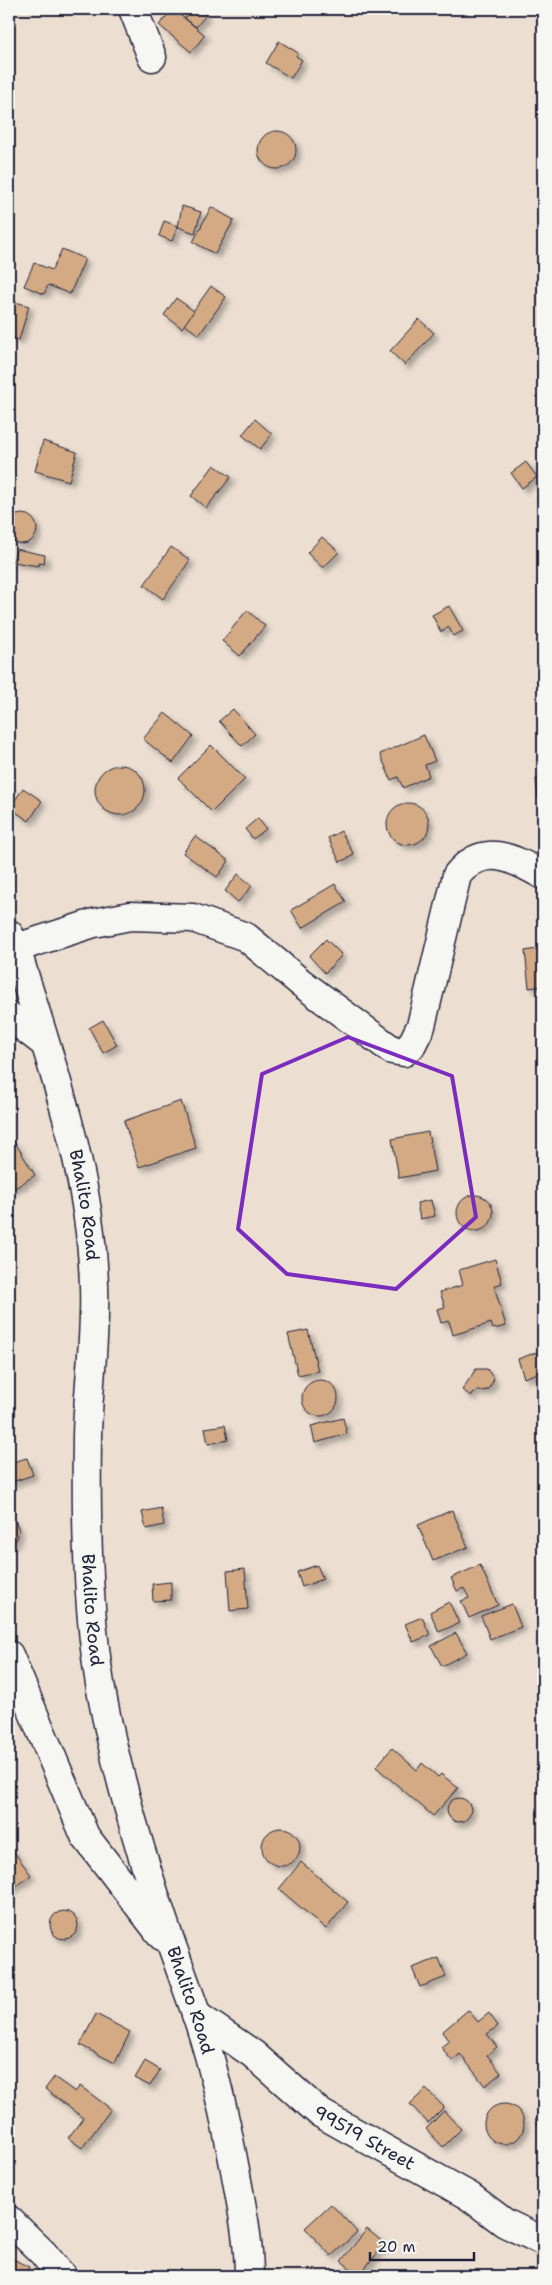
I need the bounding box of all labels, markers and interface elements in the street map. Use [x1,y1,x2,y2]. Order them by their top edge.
street label: Bhalito Road [63,1147,105,1262]
street label: Bhalito Road [76,1553,109,1668]
street label: Bhalito Road [161,1943,220,2057]
street label: 99519 Street [309,2100,420,2176]
scale bar [370,2230,473,2262]
text: 20 m [377,2237,416,2257]

